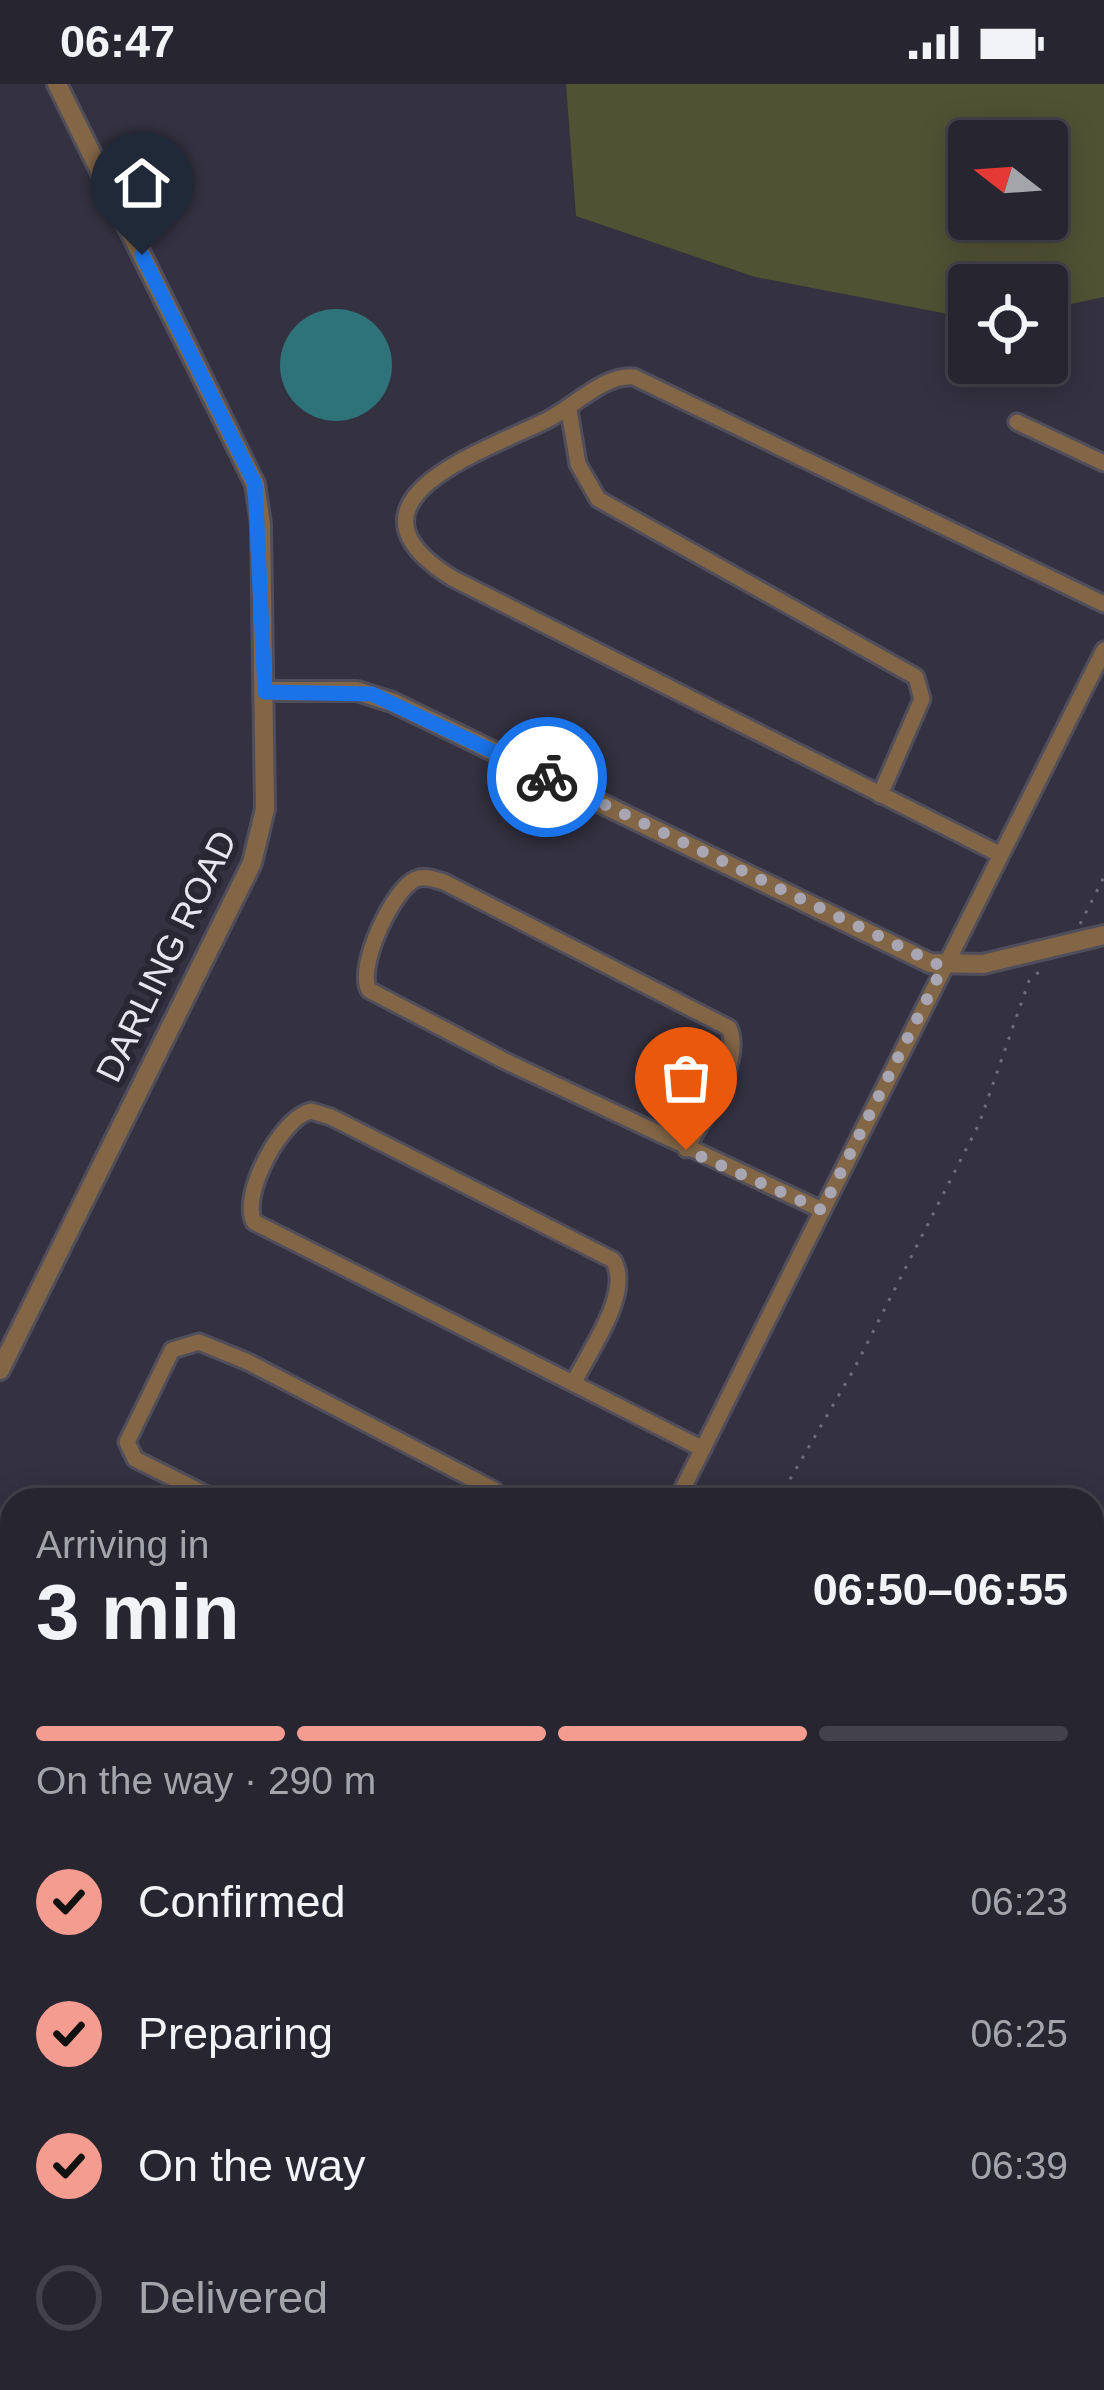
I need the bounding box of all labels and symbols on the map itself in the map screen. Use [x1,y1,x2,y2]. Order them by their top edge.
north arrow [948,120,1068,240]
pin [91,132,193,255]
courier [487,717,607,837]
street label: DARLING ROAD [88,824,244,1088]
pin [635,1027,737,1150]

